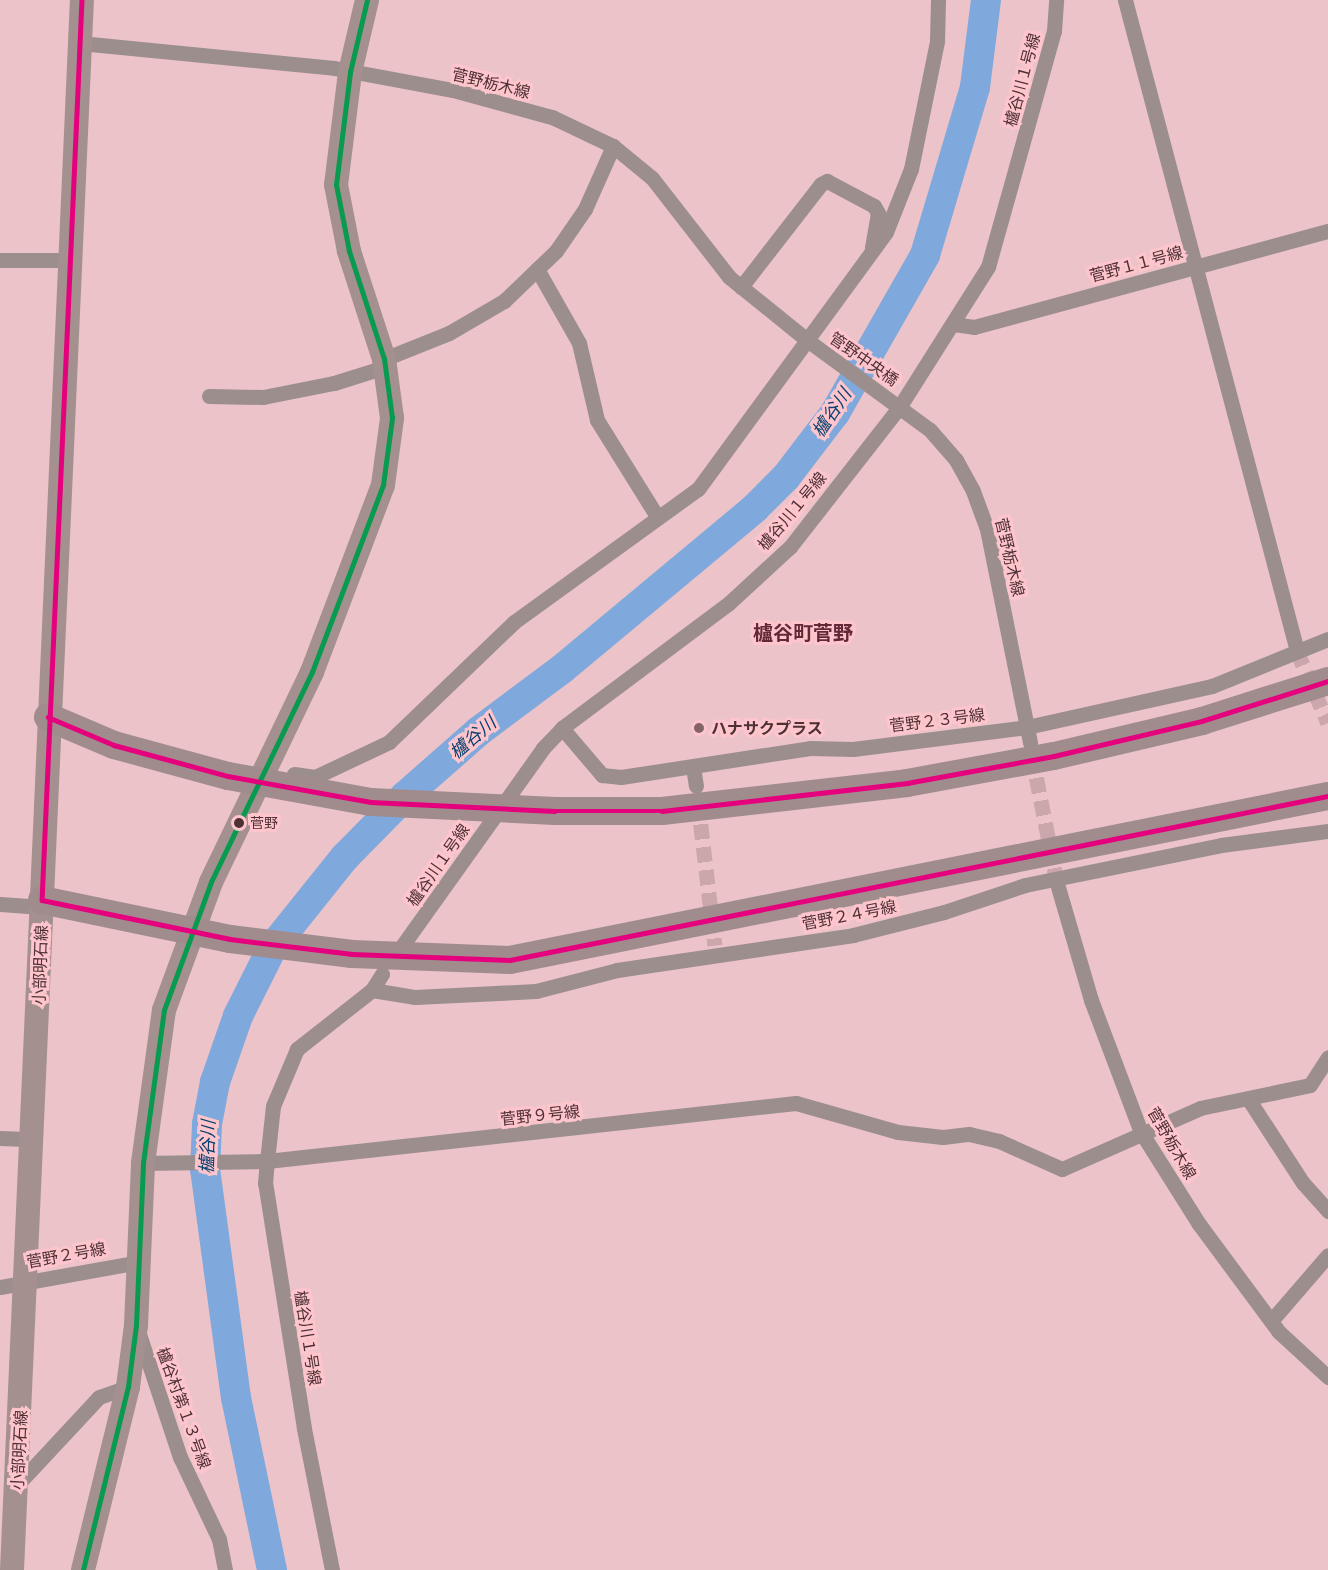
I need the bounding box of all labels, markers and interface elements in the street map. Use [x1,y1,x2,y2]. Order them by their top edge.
street label: 櫨谷川１号線 [1000,31,1044,129]
street label: 菅野栃木線 [450,64,532,102]
street label: 菅野１１号線 [1087,242,1185,286]
street label: 管野中央橋 [826,328,902,390]
water label: 櫨谷川 [808,385,856,441]
street label: 櫨谷川１号線 [754,468,830,554]
street label: 菅野栃木線 [992,516,1028,598]
district label: 櫨谷町菅野 [753,621,853,645]
street label: 菅野２３号線 [888,705,986,735]
water label: 櫨谷川 [445,712,501,764]
place label: ハナサクプラス [711,718,823,738]
marker: ハナサクプラス [692,721,706,735]
place label: 菅野 [250,815,278,831]
marker: 菅野 [233,817,245,829]
street label: 櫨谷川１号線 [403,820,473,910]
street label: 菅野２４号線 [800,896,898,934]
street label: 小部明石線 [29,925,51,1005]
street label: 菅野９号線 [499,1101,581,1129]
street label: 菅野栃木線 [1144,1104,1200,1182]
water label: 櫨谷川 [196,1120,220,1174]
street label: 菅野２号線 [25,1239,107,1271]
street label: 櫨谷川１号線 [291,1289,325,1387]
street label: 櫨谷村第１３号線 [153,1345,215,1471]
street label: 小部明石線 [7,1410,31,1490]

